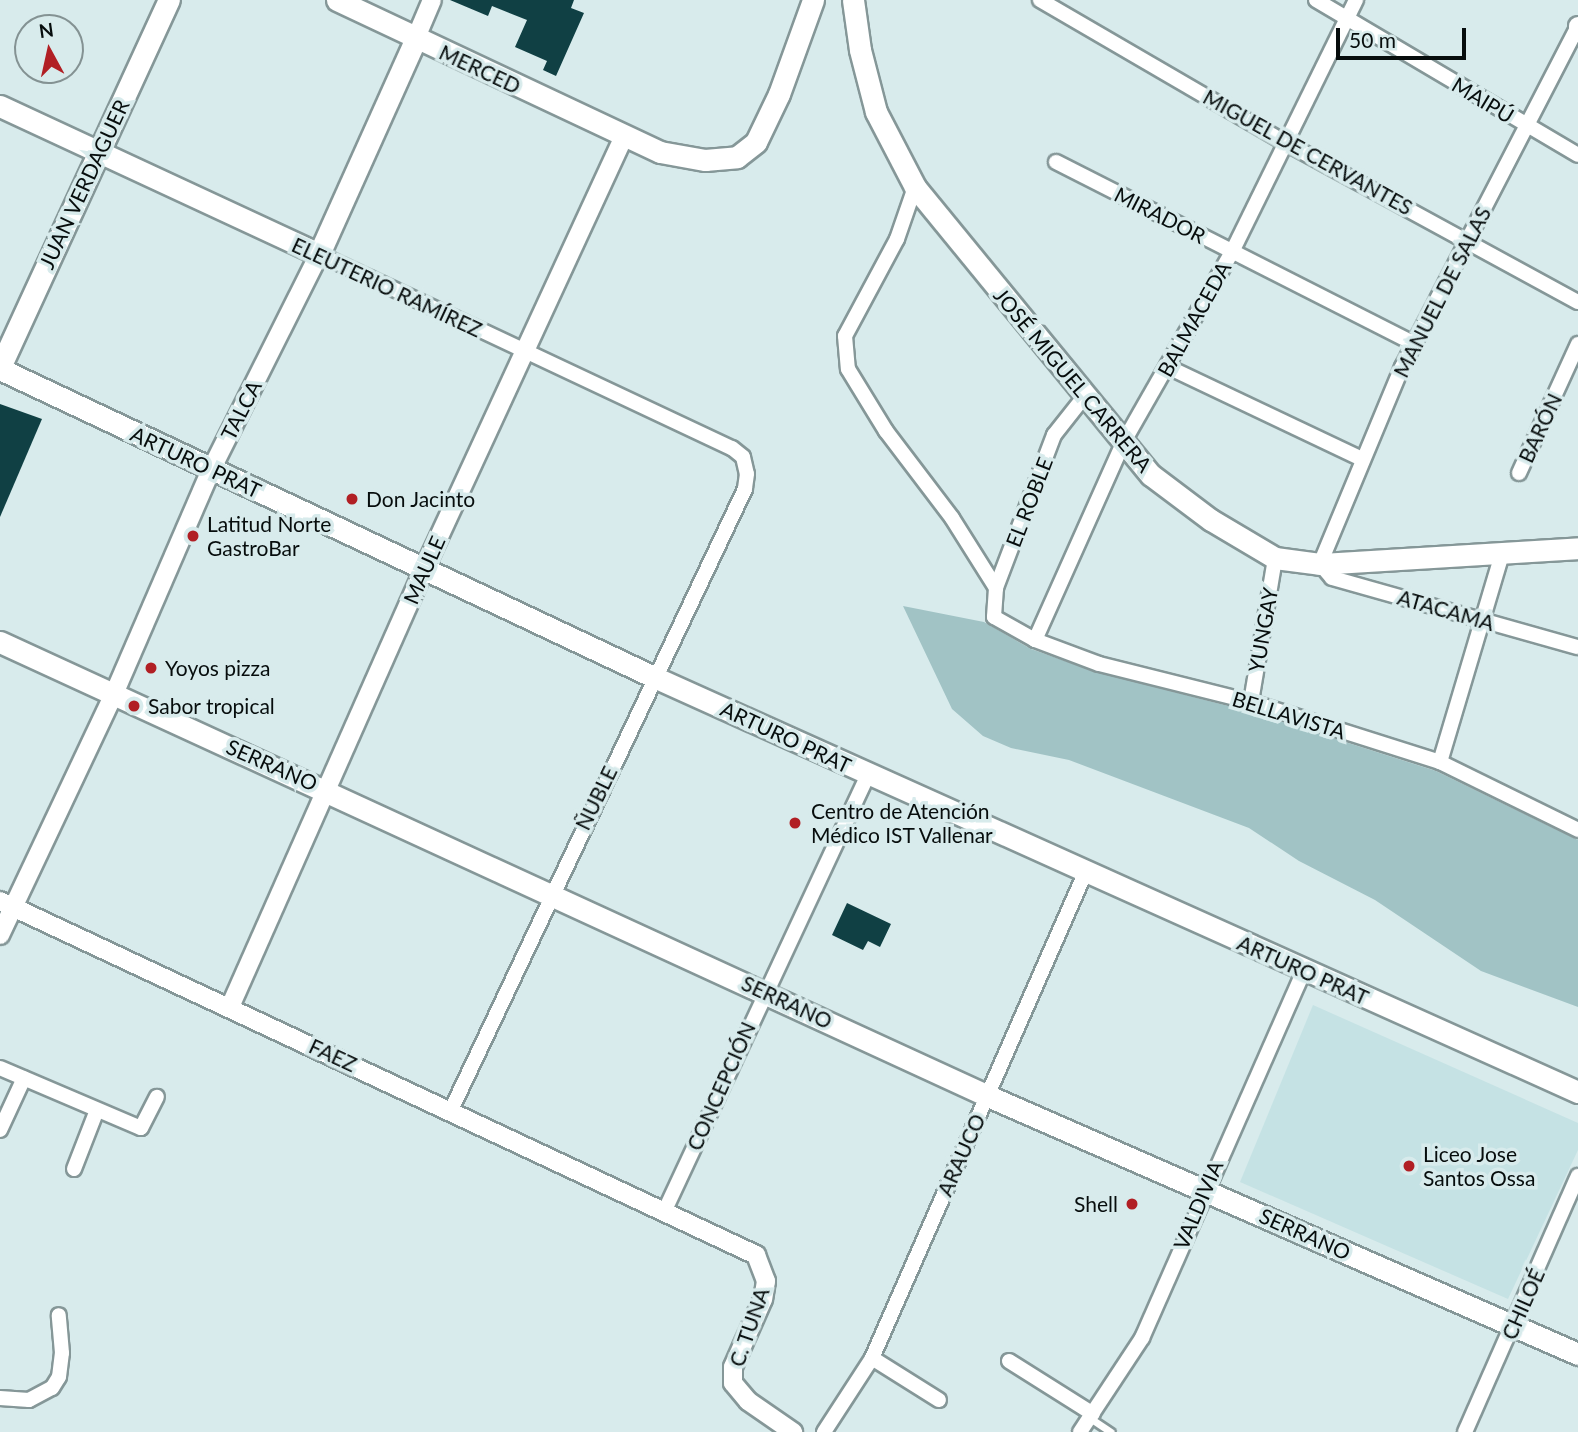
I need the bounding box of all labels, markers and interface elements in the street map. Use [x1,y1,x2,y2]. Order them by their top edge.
north arrow [14,14,84,84]
scale bar [1340,14,1470,58]
text: N [37,17,55,42]
text: 50 m [1349,27,1396,52]
street label: MERCED [435,39,525,99]
street label: MAIPÚ [1448,72,1518,128]
street label: MIGUEL DE CERVANTES [1199,84,1417,220]
street label: JUAN VERDAGUER [34,95,134,273]
street label: MIRADOR [1110,181,1210,249]
street label: MANUEL DE SALAS [1388,202,1496,382]
street label: ELEUTERIO RAMÍREZ [288,232,486,342]
street label: BALMACEDA [1152,257,1236,381]
street label: JOSÉ MIGUEL CARRERA [988,283,1158,477]
street label: TALCA [215,376,267,444]
street label: BARÓN [1513,389,1567,467]
street label: ARTURO PRAT [127,421,265,503]
street label: EL ROBLE [1000,453,1058,551]
place label: Don Jacinto [366,486,476,512]
marker: Don Jacinto [344,491,360,507]
place label: Latitud Norte GastroBar [207,511,331,561]
marker: Latitud Norte GastroBar [185,528,201,544]
street label: MAULE [398,532,450,608]
street label: ATACAMA [1395,584,1497,636]
street label: YUNGAY [1243,586,1283,674]
place label: Yoyos pizza [165,655,271,681]
marker: Yoyos pizza [143,660,159,676]
street label: BELLAVISTA [1229,686,1349,744]
place label: Sabor tropical [148,693,275,719]
street label: ARTURO PRAT [717,696,855,778]
marker: Sabor tropical [126,698,142,714]
street label: SERRANO [223,734,321,796]
street label: ÑUBLE [570,762,622,834]
place label: Centro de Atención Médico IST Vallenar [811,798,994,848]
marker: Centro de Atención Médico IST Vallenar [785,813,805,833]
street label: ARTURO PRAT [1234,930,1372,1010]
street label: SERRANO [738,970,836,1034]
street label: CONCEPCIÓN [681,1018,761,1154]
street label: FAEZ [305,1033,361,1077]
street label: ARAUCO [932,1110,990,1200]
place label: Liceo Jose Santos Ossa [1423,1141,1535,1191]
street label: VALDIVIA [1168,1157,1228,1253]
marker: Liceo Jose Santos Ossa [1401,1158,1417,1174]
place label: Shell [1074,1191,1118,1217]
marker: Shell [1124,1196,1140,1212]
street label: SERRANO [1256,1203,1354,1265]
street label: CHILOÉ [1496,1265,1550,1343]
street label: C. TUNA [724,1284,774,1370]

